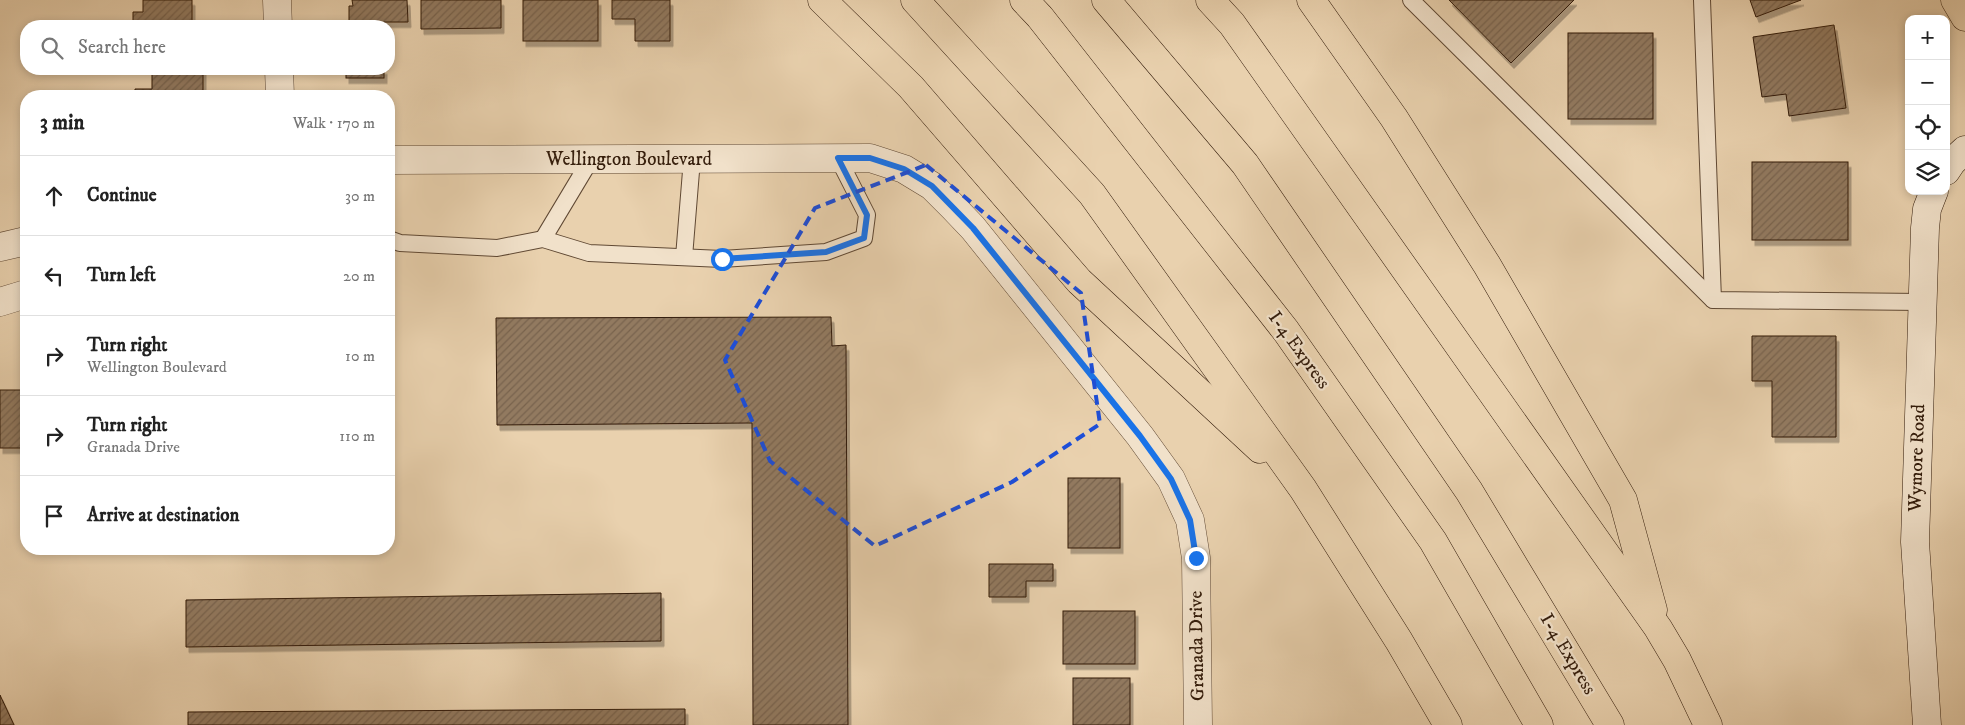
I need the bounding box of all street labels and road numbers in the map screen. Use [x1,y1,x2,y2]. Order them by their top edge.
street label: Wellington Boulevard [545,148,713,171]
street label: I-4 Express [1263,307,1335,393]
street label: Wymore Road [1904,403,1930,513]
street label: Granada Drive [1185,591,1209,701]
street label: I-4 Express [1535,609,1601,699]

